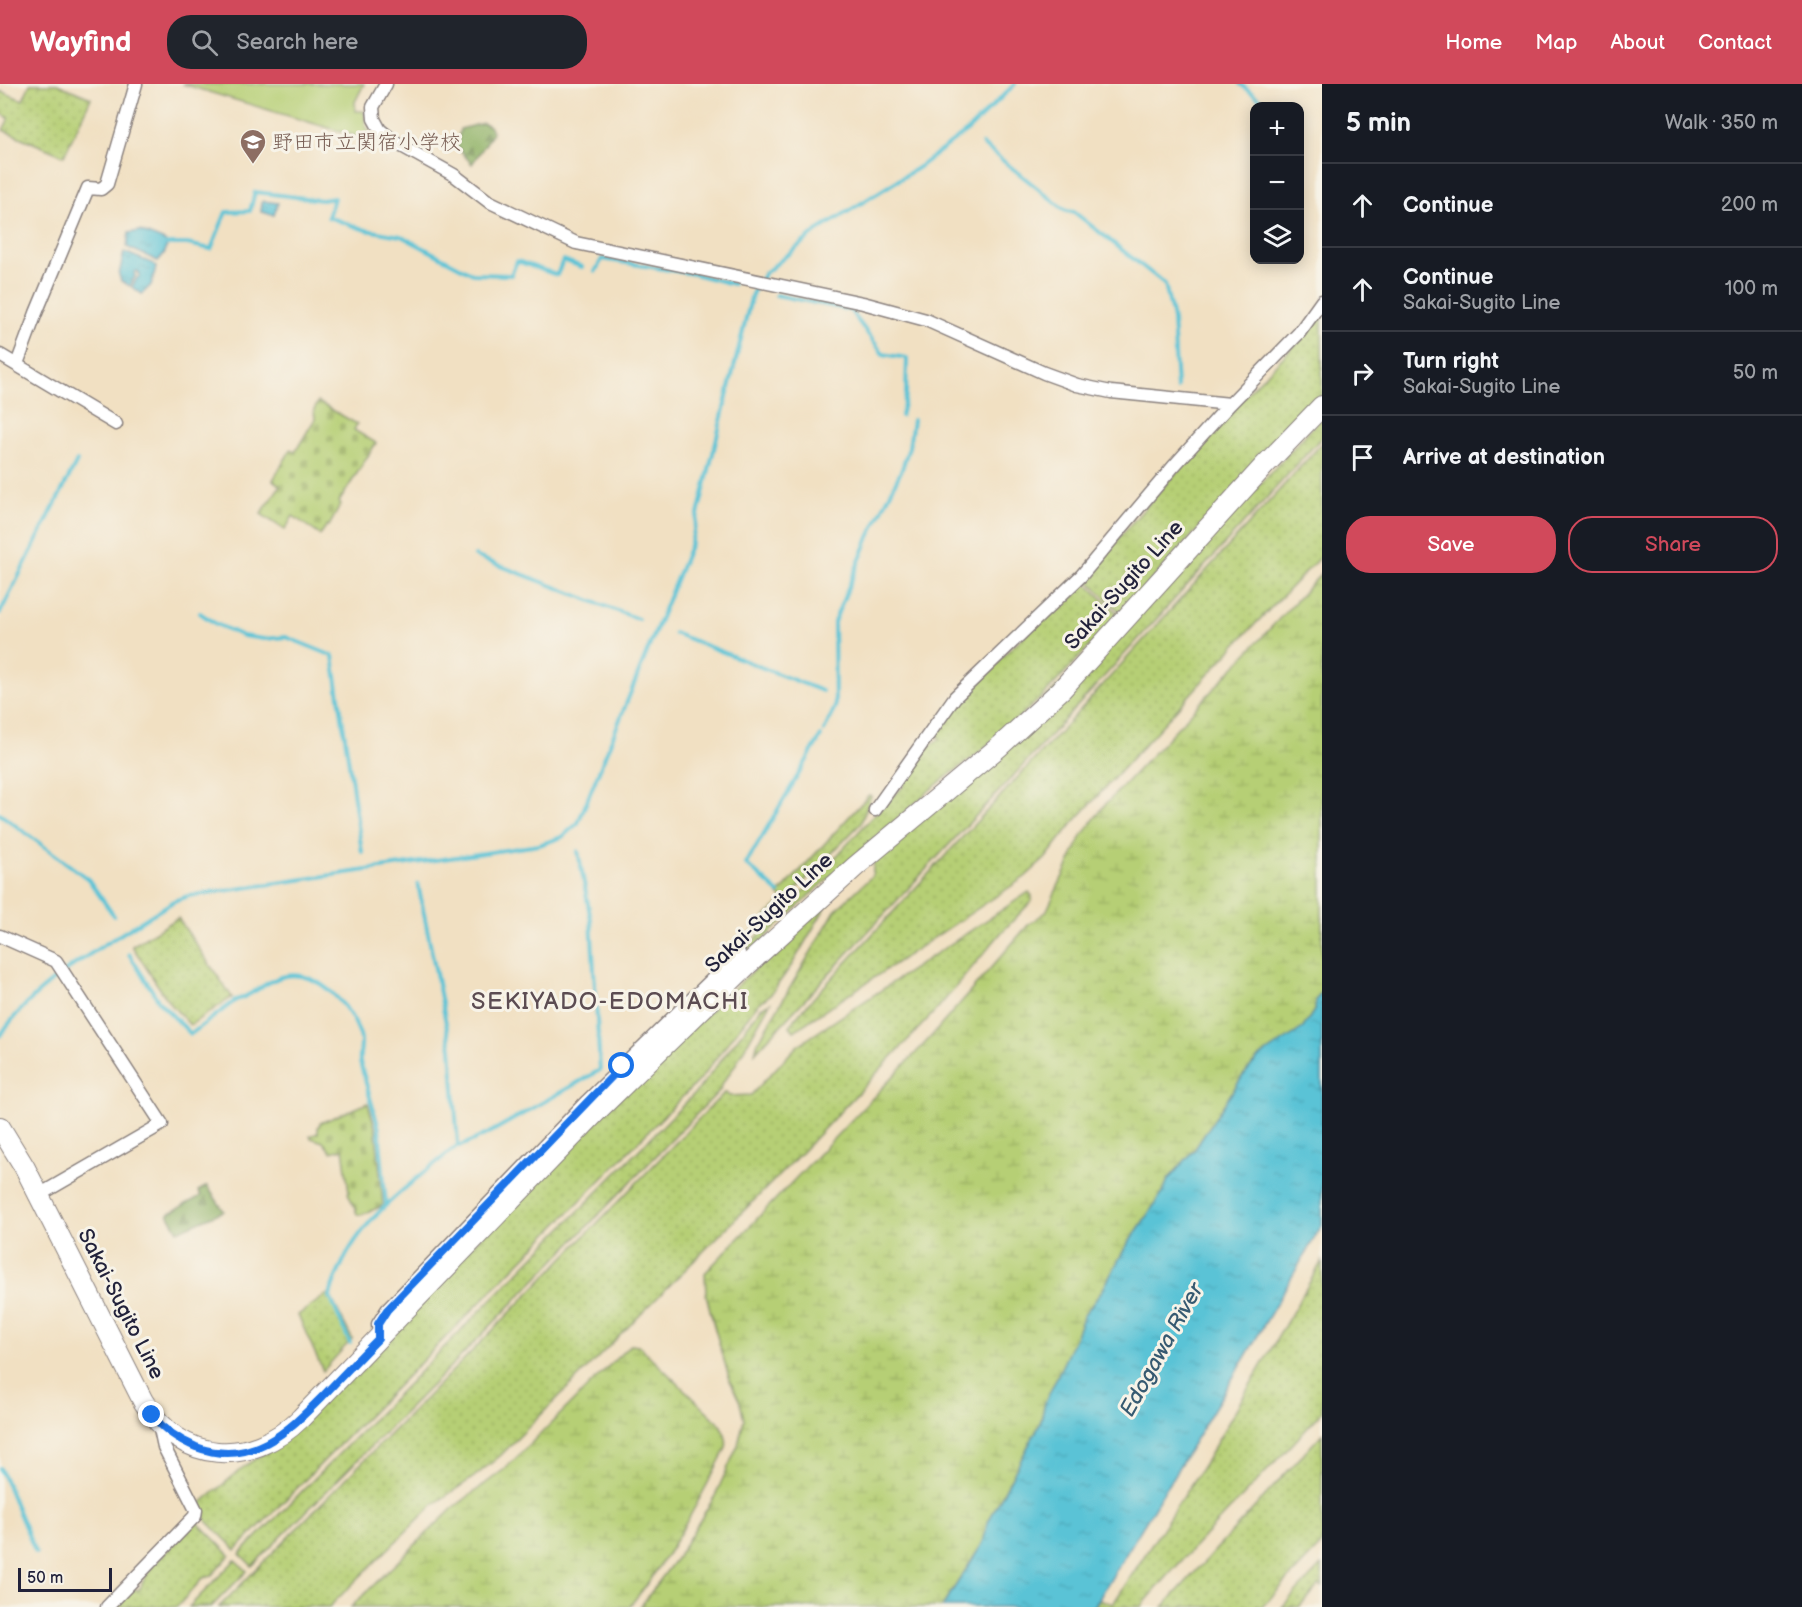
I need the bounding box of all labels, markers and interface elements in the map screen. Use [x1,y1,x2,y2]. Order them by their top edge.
search box [167,15,587,69]
text: Wayfind [30,26,131,59]
icon: search [188,26,221,59]
text: Search here [236,29,358,56]
text: Home [1445,30,1502,55]
text: Map [1535,30,1577,55]
text: About [1610,30,1665,55]
text: Contact [1698,30,1772,55]
map controls [1250,102,1304,264]
button: + [1250,102,1304,156]
text: 5 min [1346,108,1411,139]
text: Walk · 350 m [1665,111,1778,135]
school or university icon: 野田市立関宿小学校 [238,127,268,165]
place label: 野田市立関宿小学校 [272,130,461,155]
button: − [1250,156,1304,210]
icon: ahead [1346,189,1379,222]
text: Continue [1403,192,1493,219]
text: 200 m [1721,193,1778,217]
button: layers [1250,210,1304,264]
text: Continue [1403,264,1493,291]
icon: ahead [1346,273,1379,306]
text: 100 m [1725,277,1778,301]
text: Sakai-Sugito Line [1403,291,1560,315]
text: Turn right [1403,348,1499,375]
icon: right [1346,357,1379,390]
text: 50 m [1733,361,1778,385]
text: Sakai-Sugito Line [1403,375,1560,399]
icon: arrive [1346,441,1379,474]
text: Arrive at destination [1403,444,1605,471]
street label: Sakai-Sugito Line [1059,515,1189,655]
button: Save [1346,516,1556,573]
button: Share [1568,516,1778,573]
street label: Sakai-Sugito Line [700,848,838,978]
district label: SEKIYADO-EDOMACHI [471,987,749,1016]
route start [608,1052,634,1078]
street label: Sakai-Sugito Line [72,1225,170,1383]
water label: Edogawa River [1114,1277,1211,1421]
route end [138,1401,164,1427]
scale bar [18,1565,112,1592]
text: 50 m [27,1569,63,1588]

